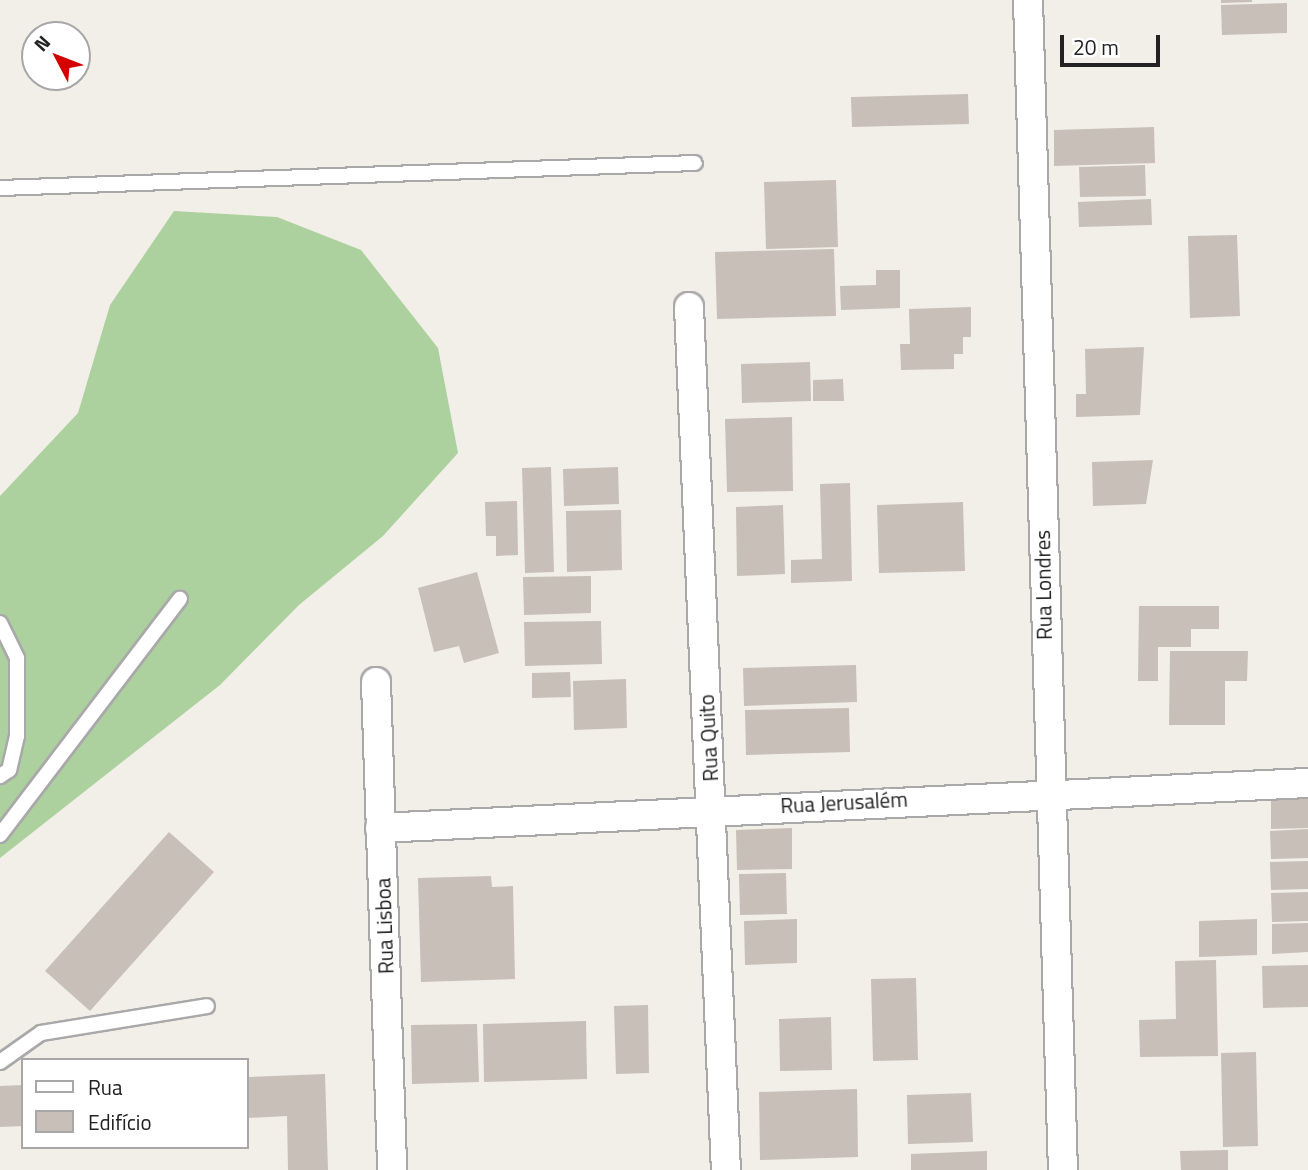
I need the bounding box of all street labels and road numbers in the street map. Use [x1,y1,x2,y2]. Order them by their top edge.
street label: Rua Londres [1029,530,1057,640]
street label: Rua Quito [693,694,723,782]
street label: Rua Jerusalém [780,786,908,818]
street label: Rua Lisboa [370,877,398,975]

